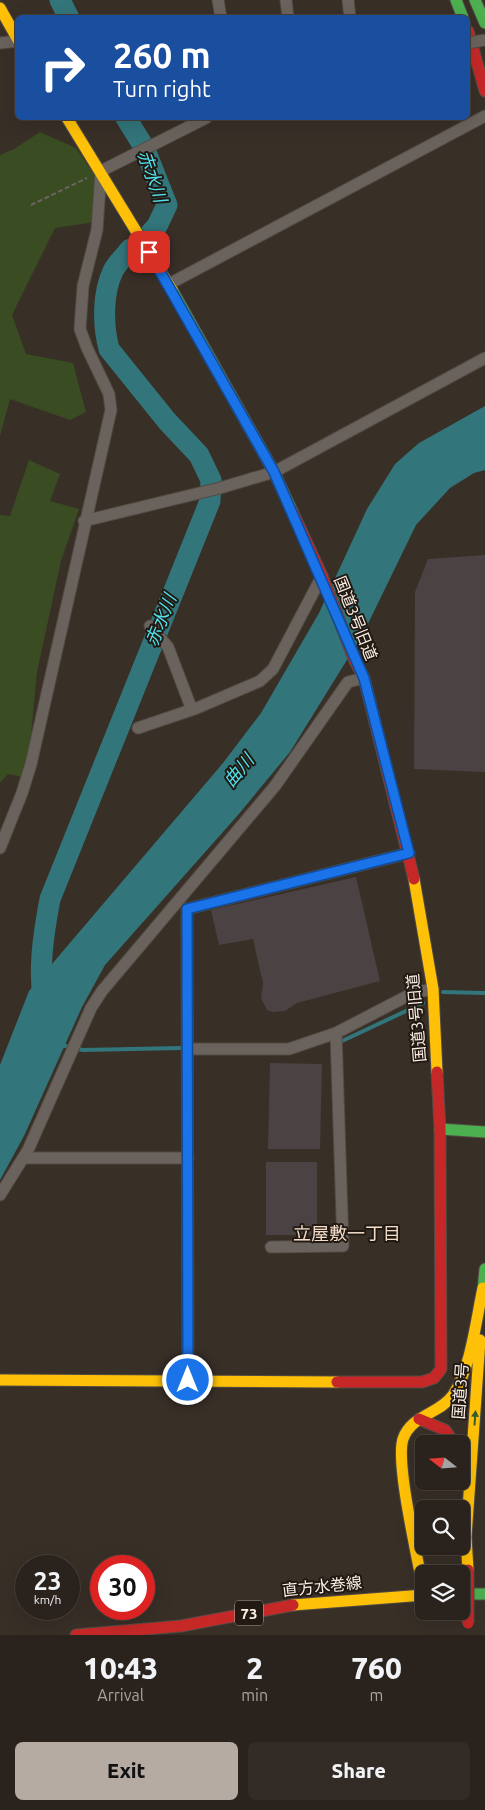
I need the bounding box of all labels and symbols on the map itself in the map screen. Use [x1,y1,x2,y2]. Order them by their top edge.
water label: 赤水川 [135,147,172,207]
pin [128,231,170,273]
street label: 国道3号旧道 [331,573,381,663]
water label: 赤水川 [141,589,180,649]
water label: 曲川 [219,748,259,790]
street label: 国道3号旧道 [403,973,429,1063]
district label: 立屋敷一丁目 [293,1223,401,1243]
position arrow [161,1353,213,1405]
street label: 国道3号 [449,1362,471,1420]
one-way arrow [471,1410,479,1426]
north arrow [415,1435,470,1490]
speed limit sign: 30 [90,1555,155,1620]
street label: 直方水巻線 [281,1573,363,1599]
road number: 73 [235,1600,263,1626]

